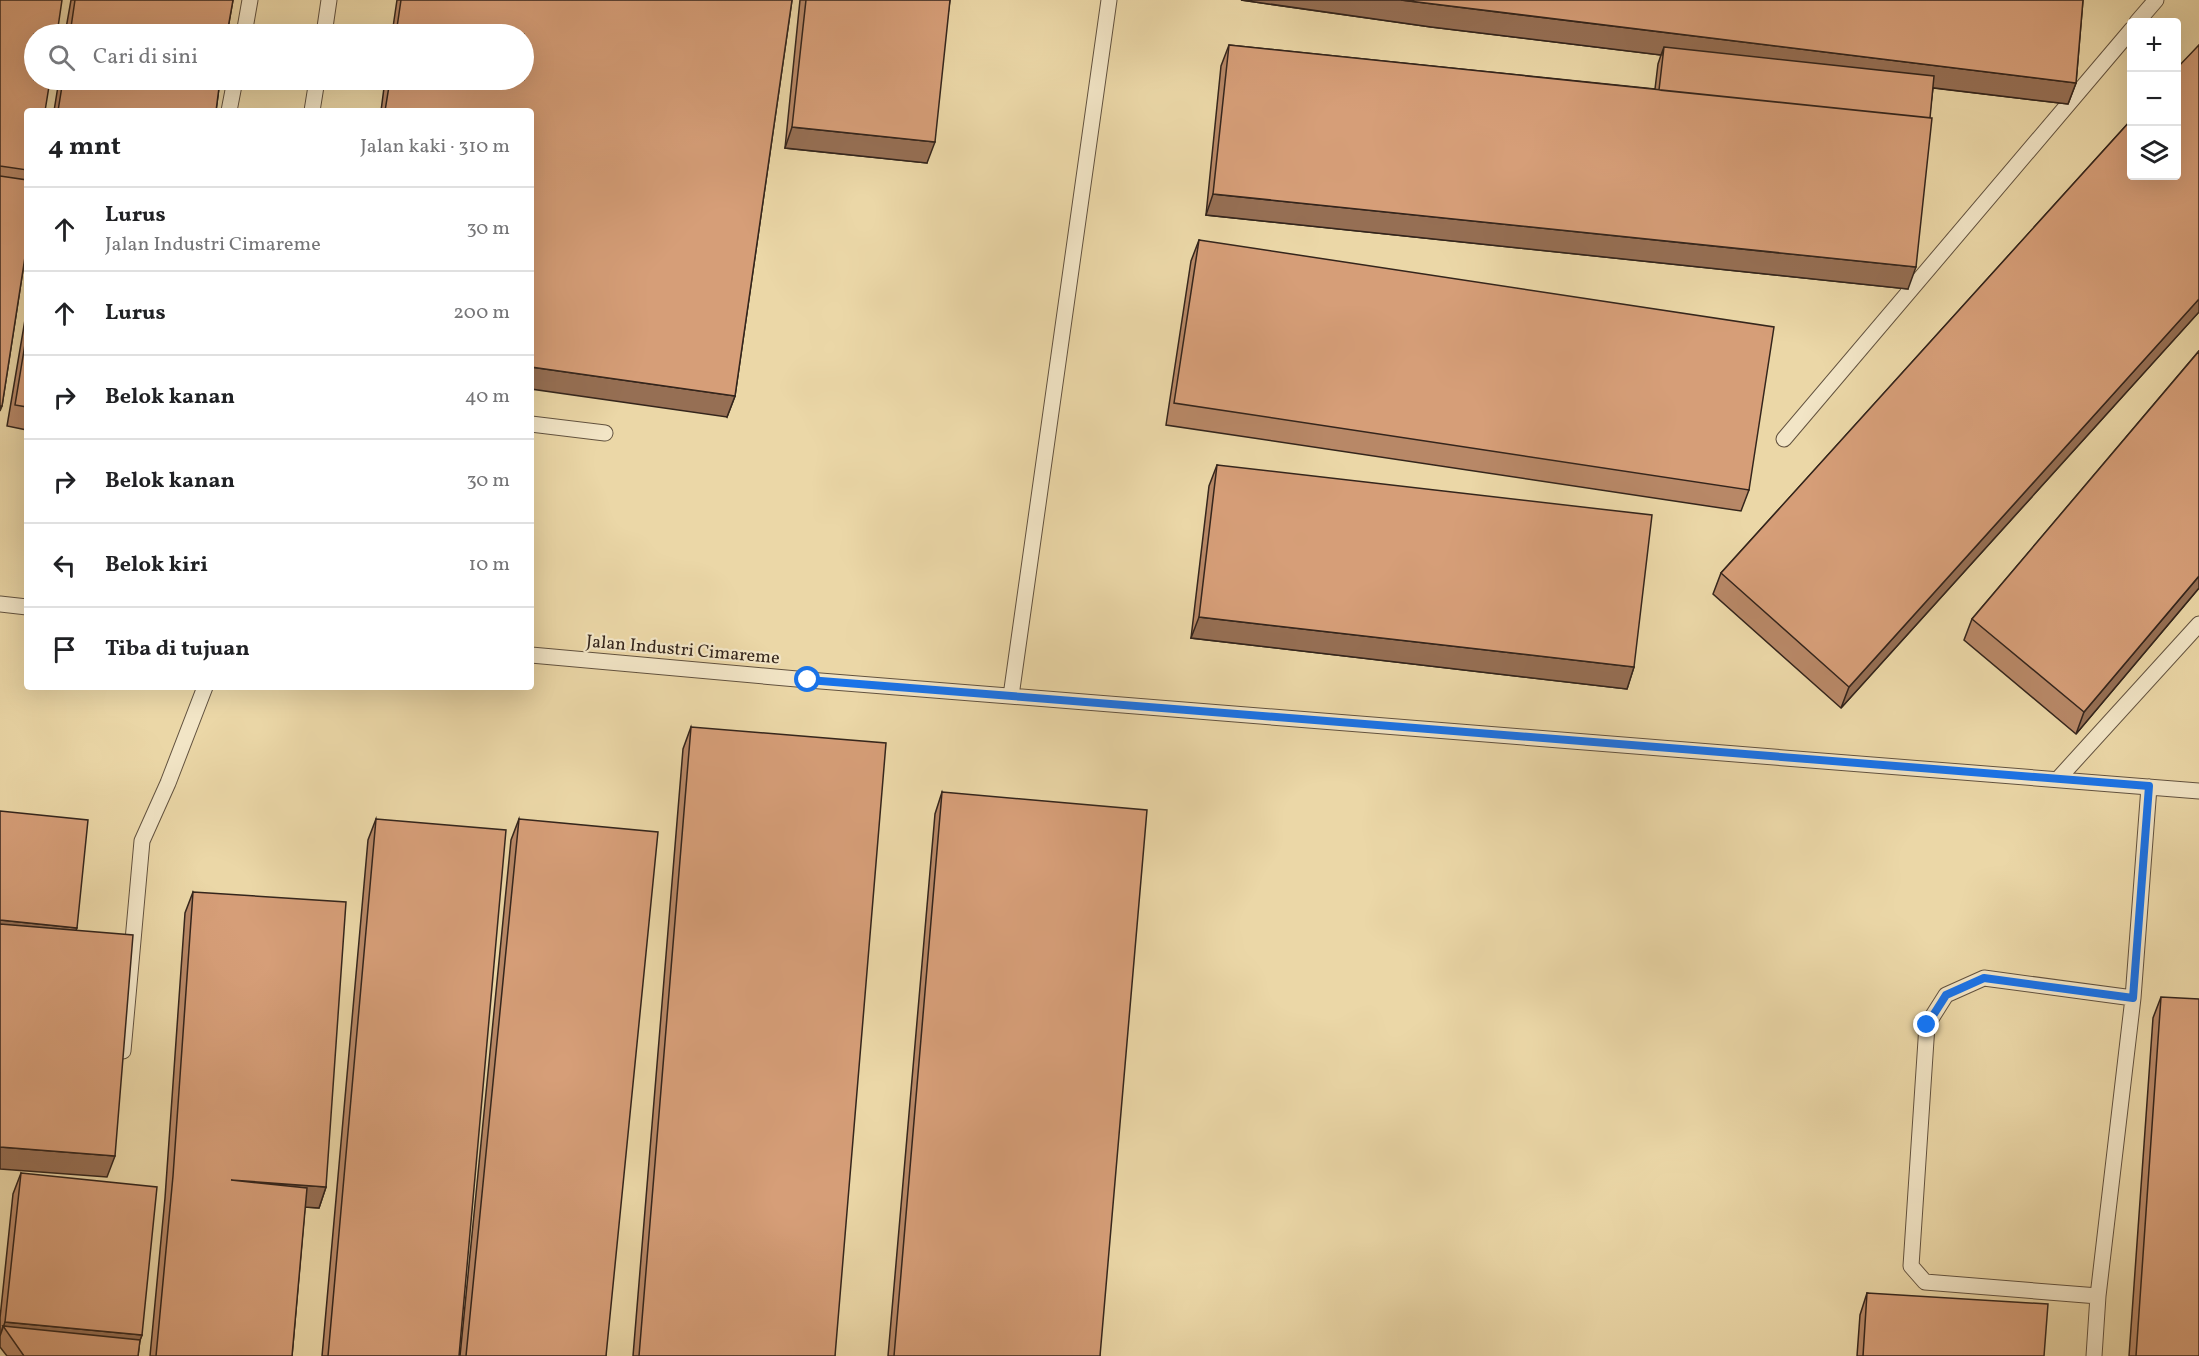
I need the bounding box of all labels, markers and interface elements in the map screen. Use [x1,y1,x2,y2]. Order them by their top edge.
map controls [2127,18,2181,180]
button: + [2127,18,2181,72]
search box [24,24,534,90]
icon: search [45,41,78,74]
text: Cari di sini [93,42,198,73]
button: − [2127,72,2181,126]
button: layers [2127,126,2181,180]
text: 4 mnt [48,129,121,165]
text: Jalan kaki · 310 m [360,133,510,161]
text: Lurus [105,200,166,231]
icon: ahead [48,213,81,246]
text: 30 m [466,215,510,243]
text: Jalan Industri Cimareme [105,231,321,259]
icon: ahead [48,297,81,330]
text: Lurus [105,298,166,329]
text: 200 m [453,299,510,327]
icon: right [48,381,81,414]
text: Belok kanan [105,382,235,413]
text: 40 m [465,383,510,411]
icon: right [48,465,81,498]
text: Belok kanan [105,466,235,497]
text: 30 m [466,467,510,495]
icon: left [48,549,81,582]
text: Belok kiri [105,550,208,581]
text: 10 m [469,551,510,579]
street label: Jalan Industri Cimareme [585,630,781,671]
icon: arrive [48,633,81,666]
text: Tiba di tujuan [105,634,250,665]
route start [794,666,820,692]
route end [1913,1011,1939,1037]

